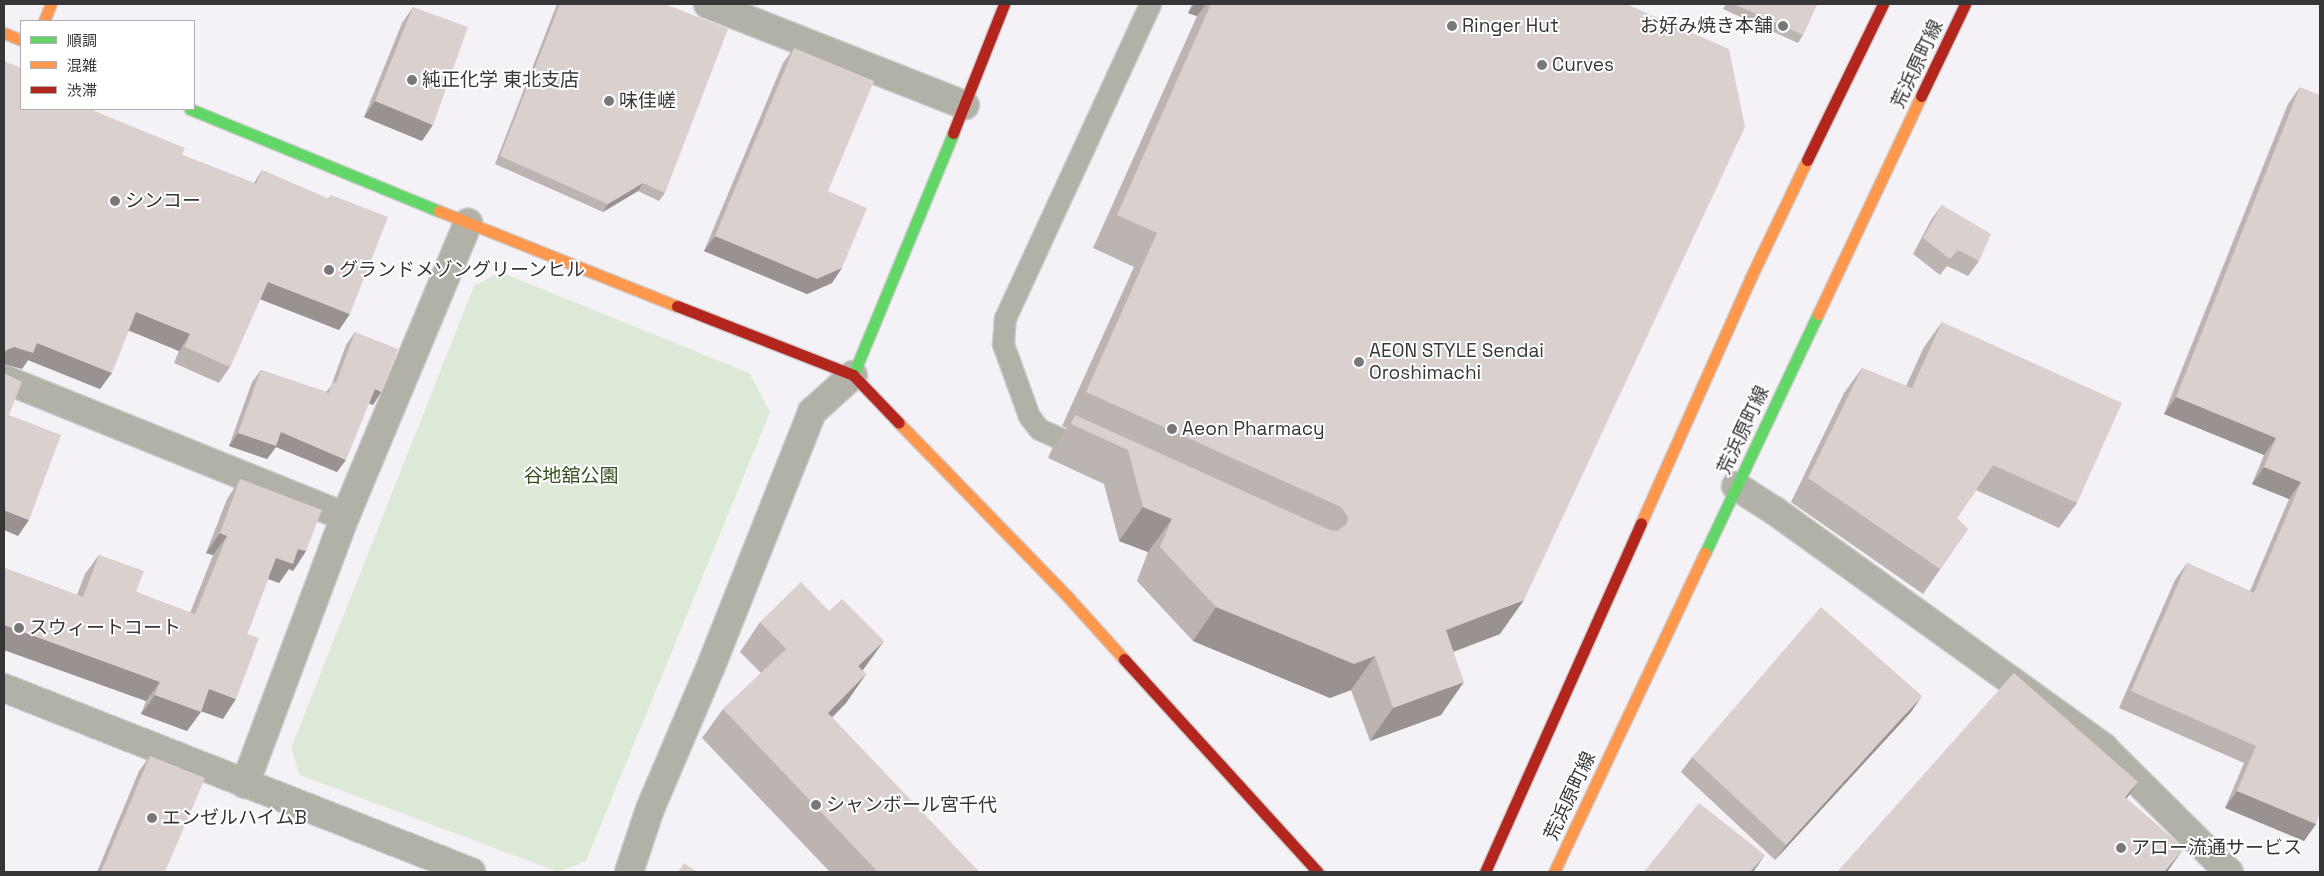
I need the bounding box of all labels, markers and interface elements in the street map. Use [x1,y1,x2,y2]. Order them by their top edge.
place label: Ringer Hut [1462,15,1559,37]
place label: お好み焼き本舗 [1640,15,1773,37]
street label: 荒浜原町線 [1887,16,1947,112]
legend [20,20,195,110]
marker: Ringer Hut [1446,20,1458,32]
marker: お好み焼き本舗 [1777,20,1789,32]
text: 順調 [67,31,97,50]
place label: Curves [1552,54,1614,76]
text: 混雑 [67,56,97,75]
marker: Curves [1536,59,1548,71]
place label: 純正化学 東北支店 [422,69,579,91]
marker: 純正化学 東北支店 [406,74,418,86]
text: 渋滞 [67,81,97,100]
place label: 味佳嵯 [619,90,676,112]
marker: 味佳嵯 [603,95,615,107]
place label: シンコー [125,190,201,212]
marker: シンコー [109,195,121,207]
place label: グランドメゾングリーンヒル [339,259,586,281]
marker: グランドメゾングリーンヒル [323,264,335,276]
place label: AEON STYLE Sendai Oroshimachi [1369,340,1544,384]
marker: AEON STYLE Sendai Oroshimachi [1353,356,1365,368]
street label: 荒浜原町線 [1713,382,1773,478]
place label: Aeon Pharmacy [1182,418,1325,440]
marker: Aeon Pharmacy [1166,423,1178,435]
park label: 谷地舘公園 [524,465,618,487]
place label: スウィートコート [29,617,181,639]
marker: スウィートコート [13,622,25,634]
street label: 荒浜原町線 [1540,748,1600,844]
place label: シャンボール宮千代 [826,794,997,816]
marker: シャンボール宮千代 [810,799,822,811]
place label: エンゼルハイムB [162,807,308,829]
marker: エンゼルハイムB [146,812,158,824]
place label: アロー流通サービス [2131,837,2302,859]
marker: アロー流通サービス [2115,842,2127,854]

